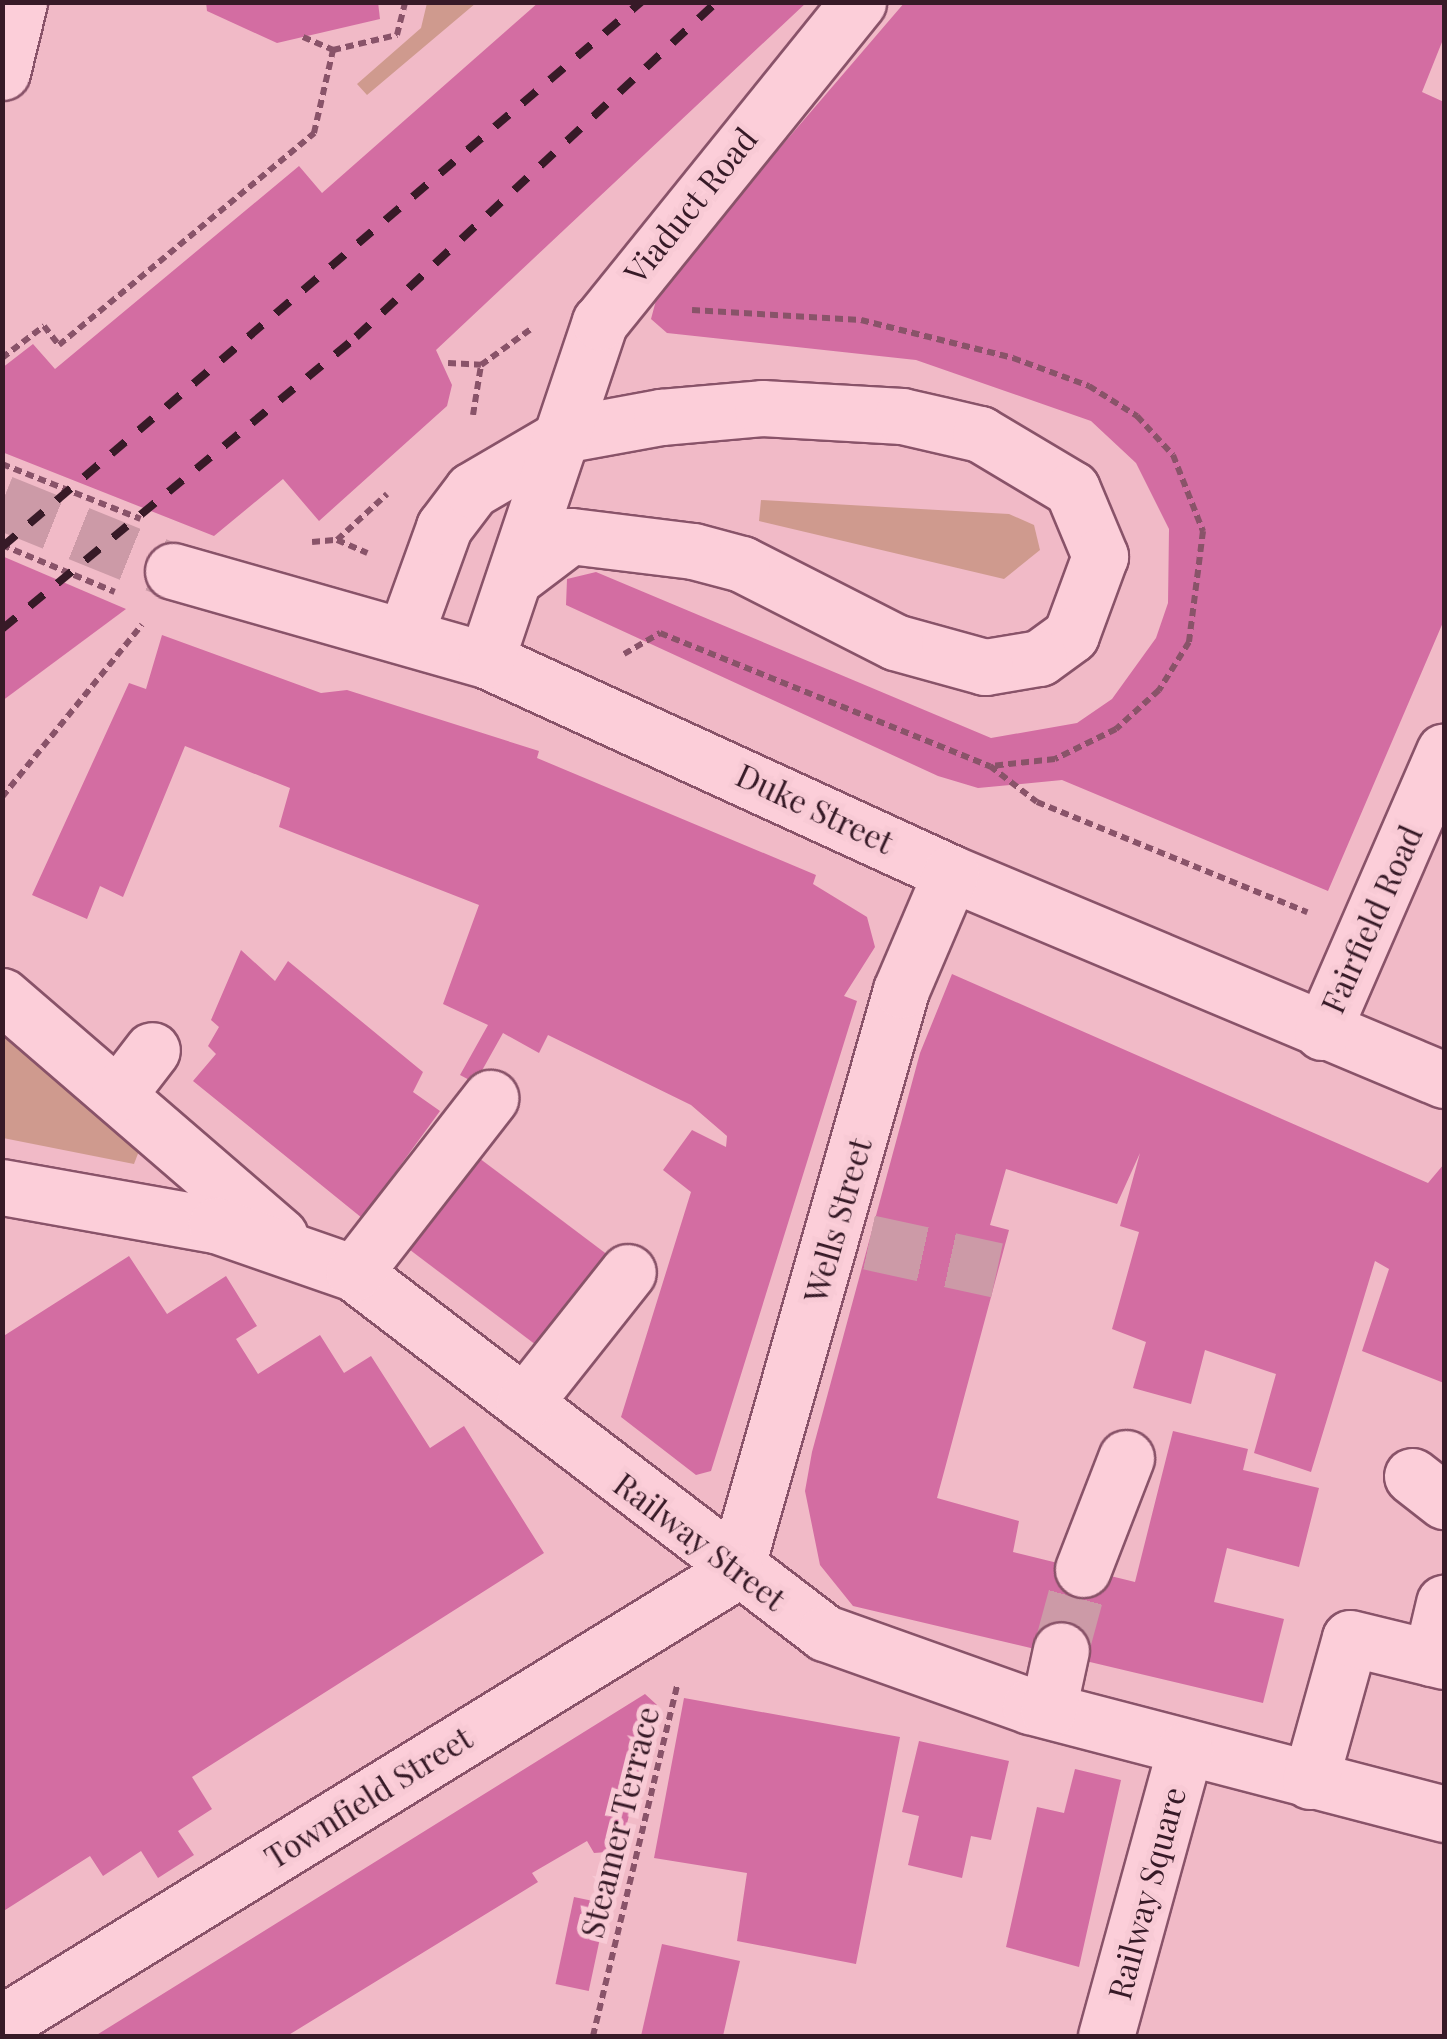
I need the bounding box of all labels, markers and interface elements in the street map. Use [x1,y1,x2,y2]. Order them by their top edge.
street label: Viaduct Road [615,119,765,291]
street label: Duke Street [731,755,899,861]
street label: Fairfield Road [1312,819,1430,1019]
street label: Wells Street [795,1133,879,1307]
street label: Railway Street [606,1464,794,1618]
street label: Steamer Terrace [572,1702,666,1942]
street label: Townfield Street [257,1718,479,1876]
street label: Railway Square [1099,1782,1193,2004]

